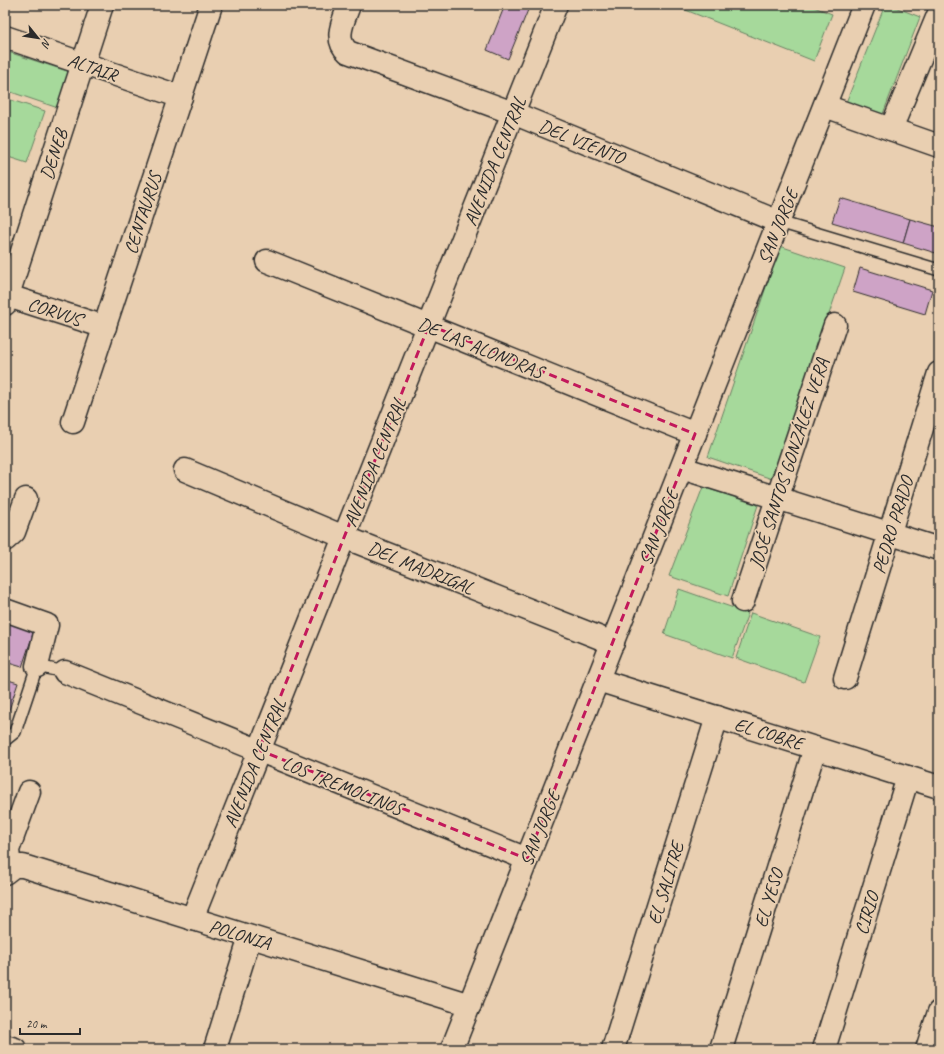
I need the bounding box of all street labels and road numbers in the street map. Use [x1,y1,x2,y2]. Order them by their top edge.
street label: ALTAIR [65,48,122,88]
street label: AVENIDA CENTRAL [458,93,532,229]
street label: DEL VIENTO [535,114,630,171]
street label: DENEB [35,124,74,183]
street label: CENTAURUS [119,167,168,257]
street label: SAN JORGE [752,183,805,268]
street label: CORVUS [25,292,88,333]
street label: DE LAS ALONDRAS [414,312,550,385]
street label: JOSÉ SANTOS GONZÁLEZ VERA [743,355,834,573]
street label: AVENIDA CENTRAL [338,394,412,530]
street label: PEDRO PRADO [867,471,920,577]
street label: SAN JORGE [634,484,685,569]
street label: DEL MADRIGAL [364,536,478,600]
street label: AVENIDA CENTRAL [218,695,292,831]
street label: EL COBRE [731,712,808,756]
street label: LOS TREMOLINOS [279,751,409,822]
street label: SAN JORGE [514,785,567,870]
street label: EL SALITRE [642,837,691,927]
street label: EL YESO [749,864,790,930]
street label: CIRIO [849,887,885,937]
street label: POLONIA [206,914,275,956]

